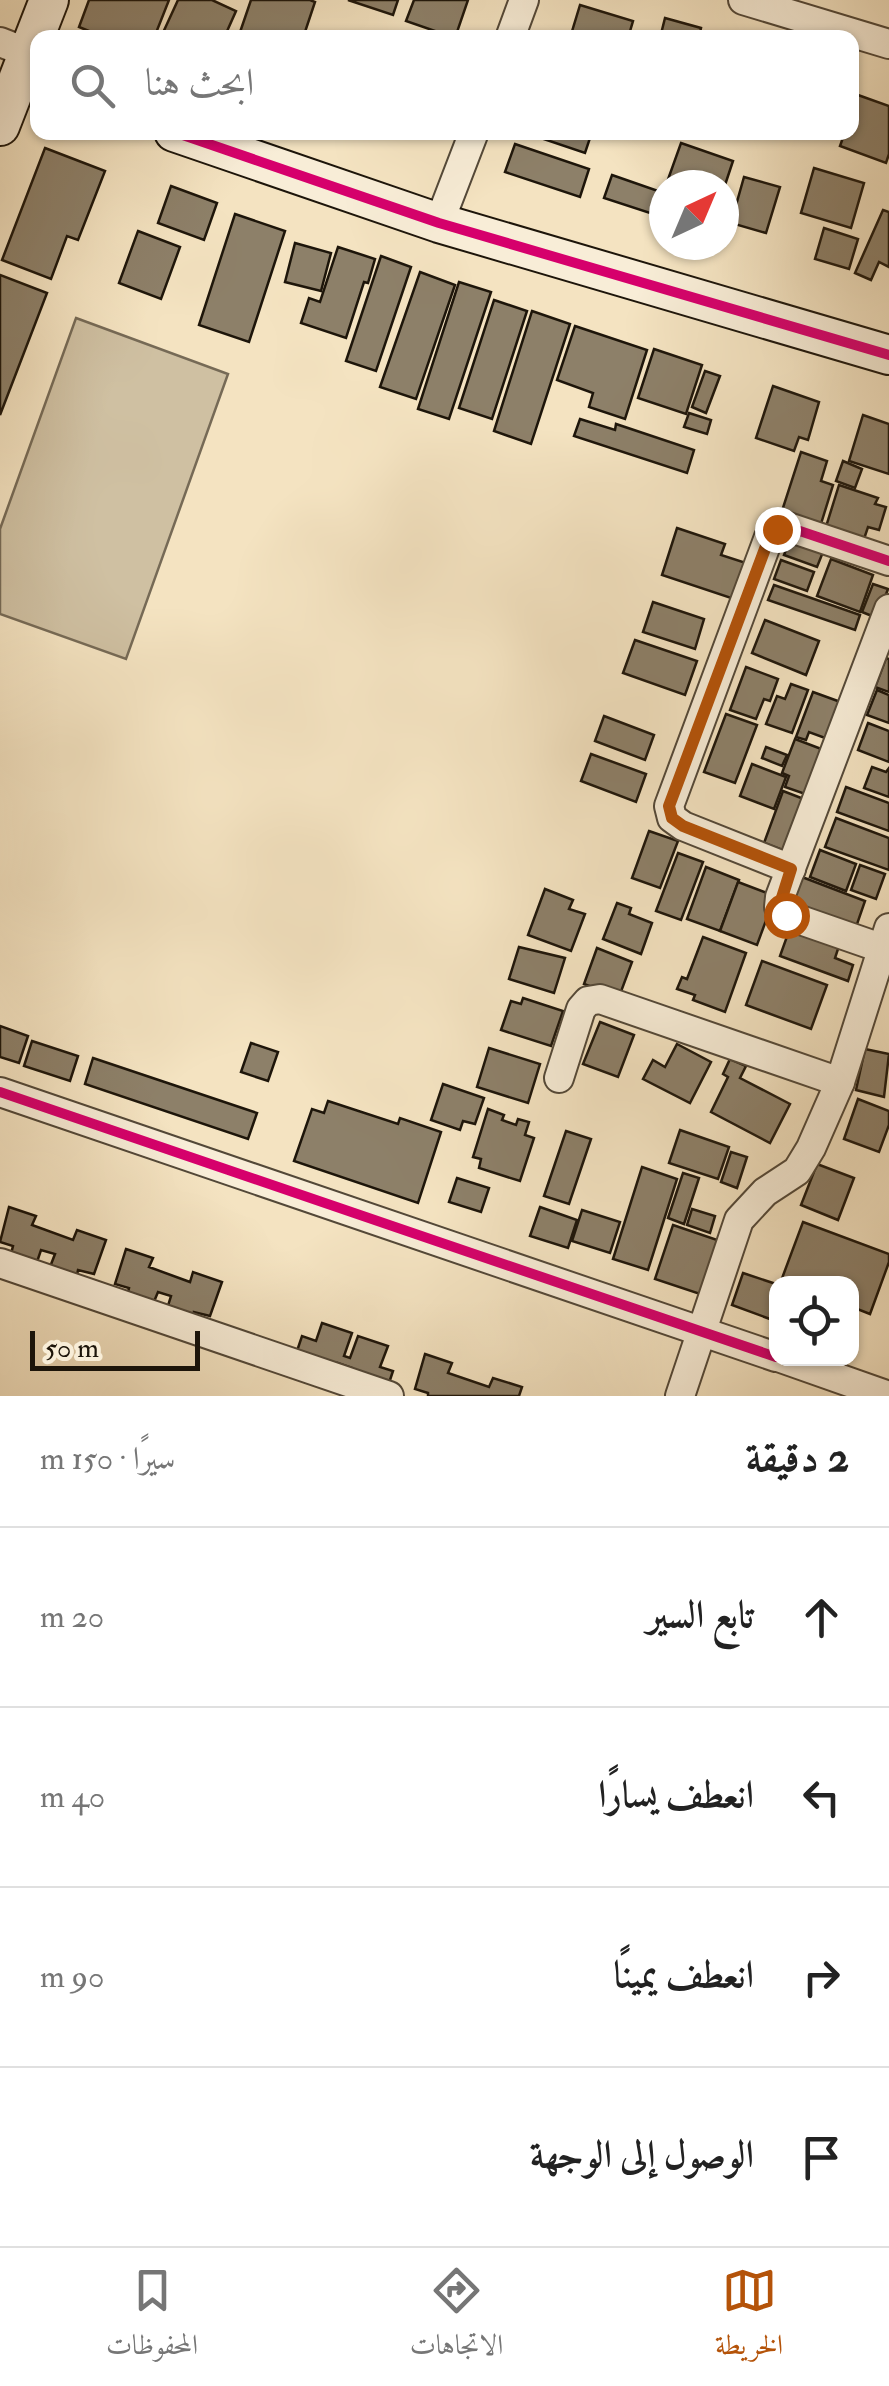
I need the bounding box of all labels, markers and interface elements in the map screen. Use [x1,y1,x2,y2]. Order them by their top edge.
search box [30,30,859,140]
icon: search [65,58,120,113]
text: ابحث هنا [145,59,254,107]
north arrow [649,170,739,260]
route end [755,507,801,553]
route start [764,893,810,939]
map controls [769,1276,859,1366]
button: locate [769,1276,859,1366]
scale bar [30,1326,200,1370]
text: 50 m [45,1331,99,1366]
text: 2 دقيقة [746,1432,849,1484]
text: سيرًا · 150 m [40,1439,176,1479]
icon: ahead [794,1590,849,1645]
text: تابع السير [647,1591,754,1639]
text: 20 m [40,1597,104,1637]
icon: left [794,1770,849,1825]
text: انعطف يسارًا [598,1771,754,1819]
text: 40 m [40,1777,105,1817]
icon: right [794,1950,849,2005]
text: انعطف يمينًا [614,1951,754,1999]
text: 90 m [40,1957,104,1997]
icon: arrive [794,2130,849,2185]
text: الوصول إلى الوجهة [530,2131,754,2179]
tab: المحفوظات [106,2263,198,2372]
tab: الاتجاهات [410,2263,503,2372]
tab: الخريطة [715,2263,783,2372]

